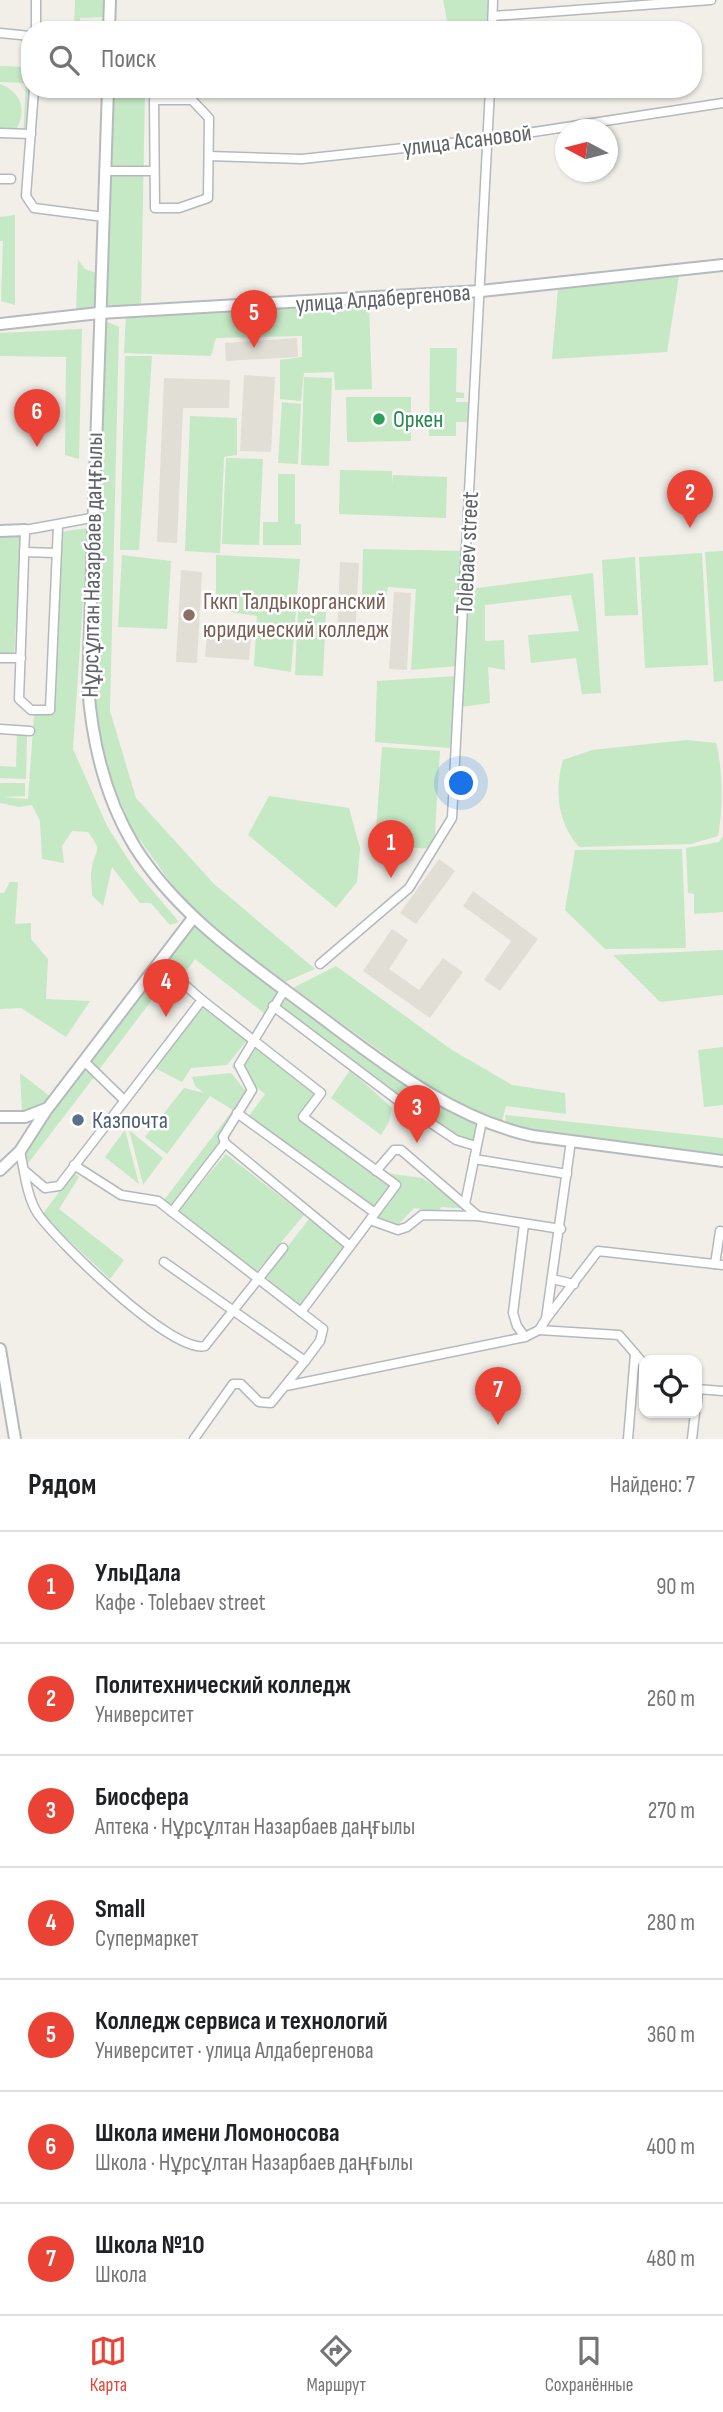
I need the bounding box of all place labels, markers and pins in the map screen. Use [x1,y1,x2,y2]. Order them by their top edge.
pin: 5 [231,290,277,348]
pin: 6 [14,389,60,447]
place label: Оркен [393,405,443,434]
marker: Оркен [371,411,387,427]
pin: 2 [667,470,713,528]
place label: Гккп Талдыкорганский юридический колледж [203,587,389,644]
marker: Гккп Талдыкорганский юридический колледж [181,607,197,623]
pin: 1 [368,820,414,878]
pin: 4 [143,959,189,1017]
pin: 3 [394,1085,440,1143]
place label: Казпочта [92,1106,168,1135]
marker: Казпочта [70,1112,86,1128]
pin: 7 [475,1367,521,1425]

